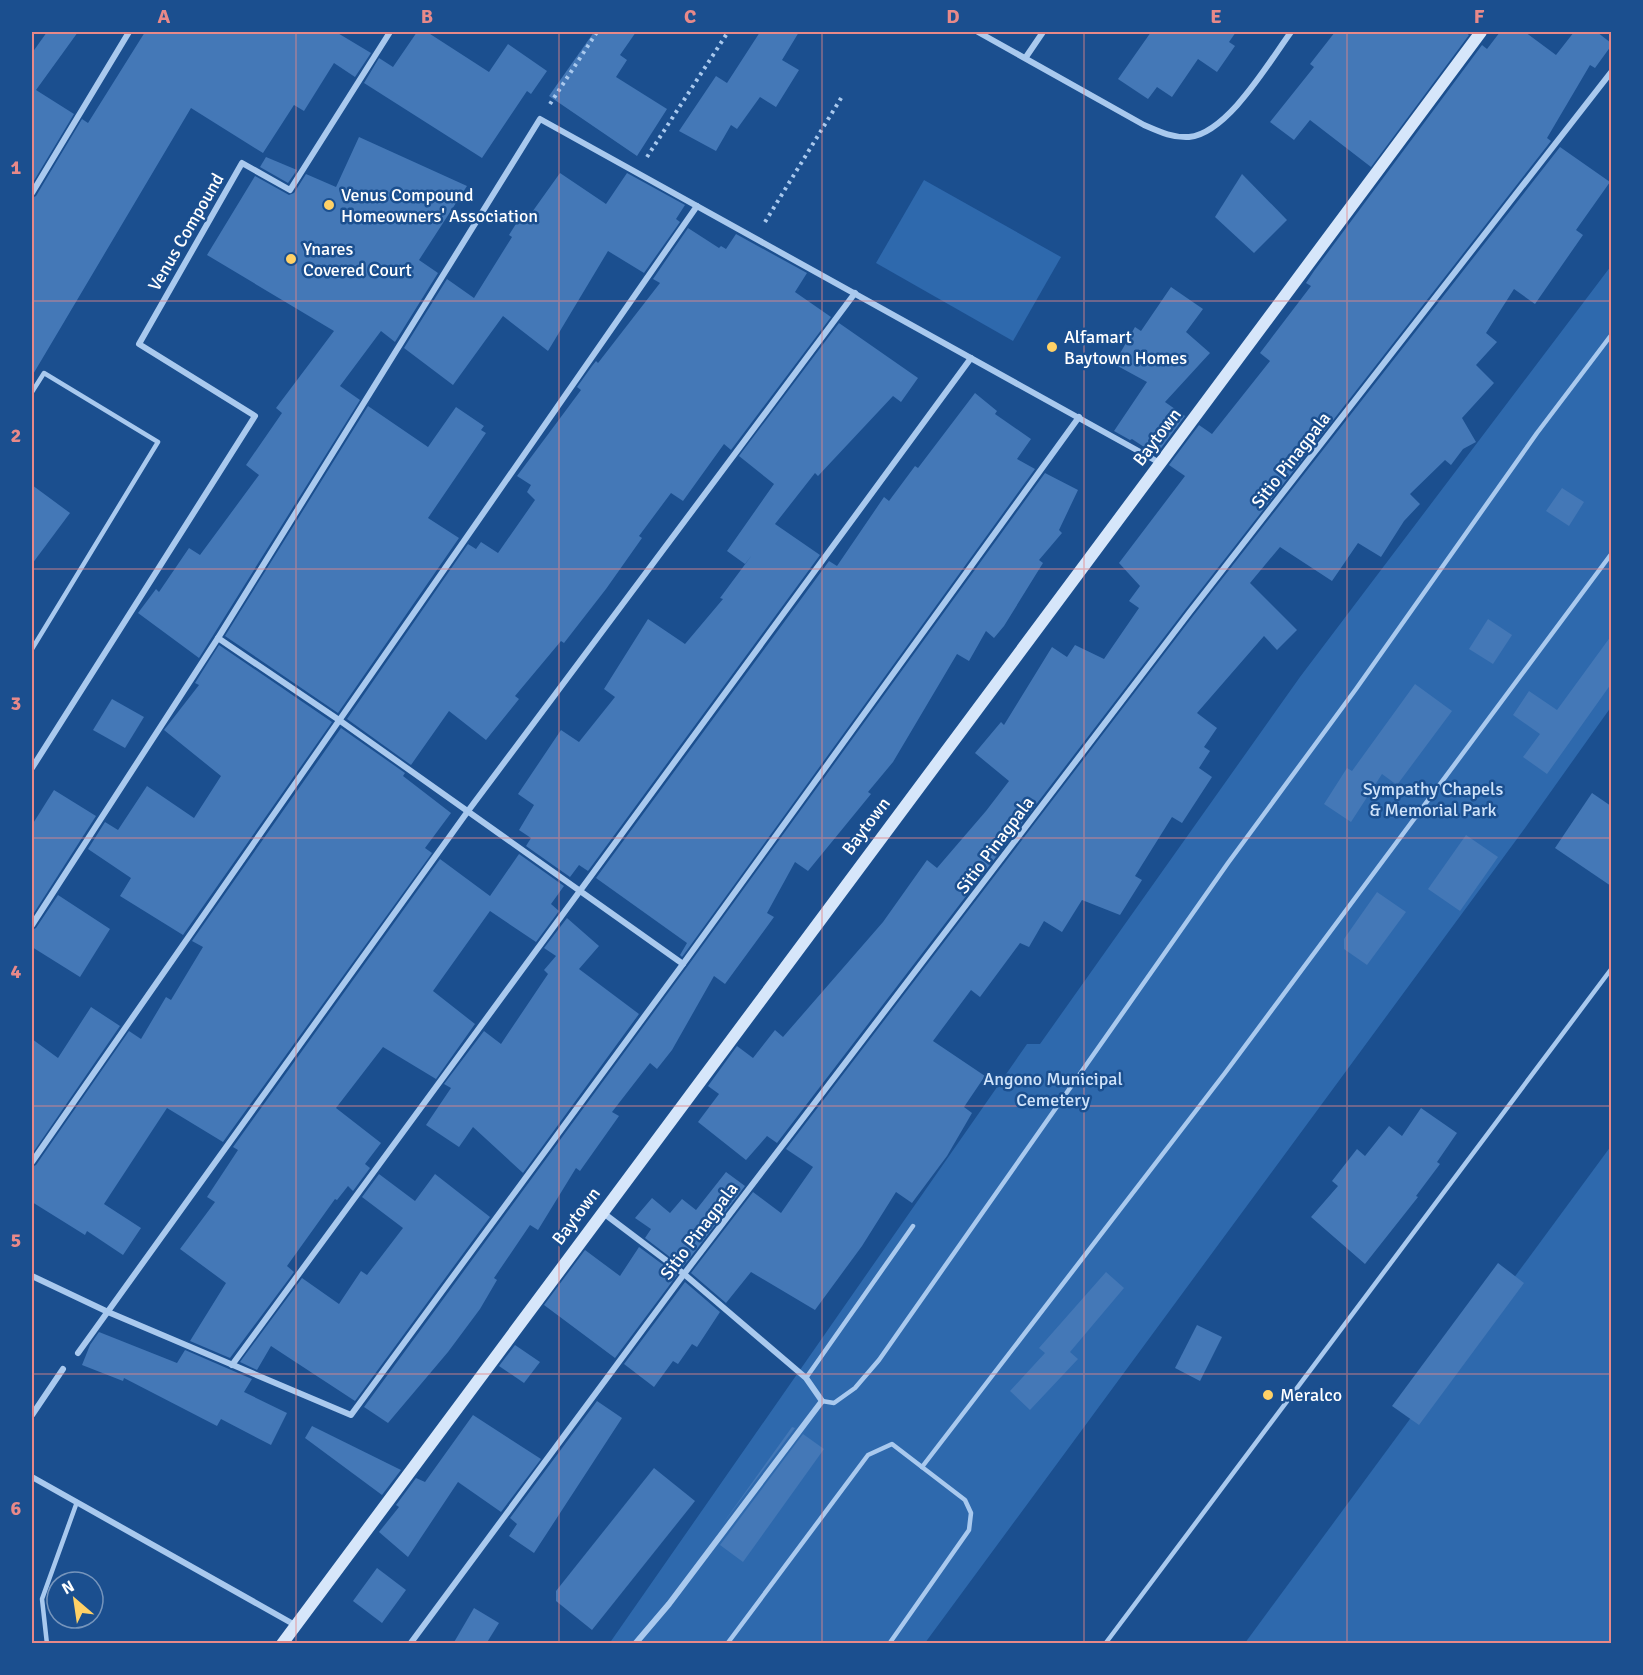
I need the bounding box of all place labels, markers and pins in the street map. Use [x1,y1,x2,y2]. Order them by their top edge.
place label: Venus Compound Homeowners' Association [341,184,538,227]
marker: Venus Compound Homeowners' Association [322,198,336,212]
place label: Ynares Covered Court [303,238,412,281]
marker: Ynares Covered Court [284,252,298,266]
place label: Alfamart Baytown Homes [1064,326,1187,369]
marker: Alfamart Baytown Homes [1045,340,1059,354]
place label: Meralco [1280,1384,1342,1406]
marker: Meralco [1261,1388,1275,1402]

